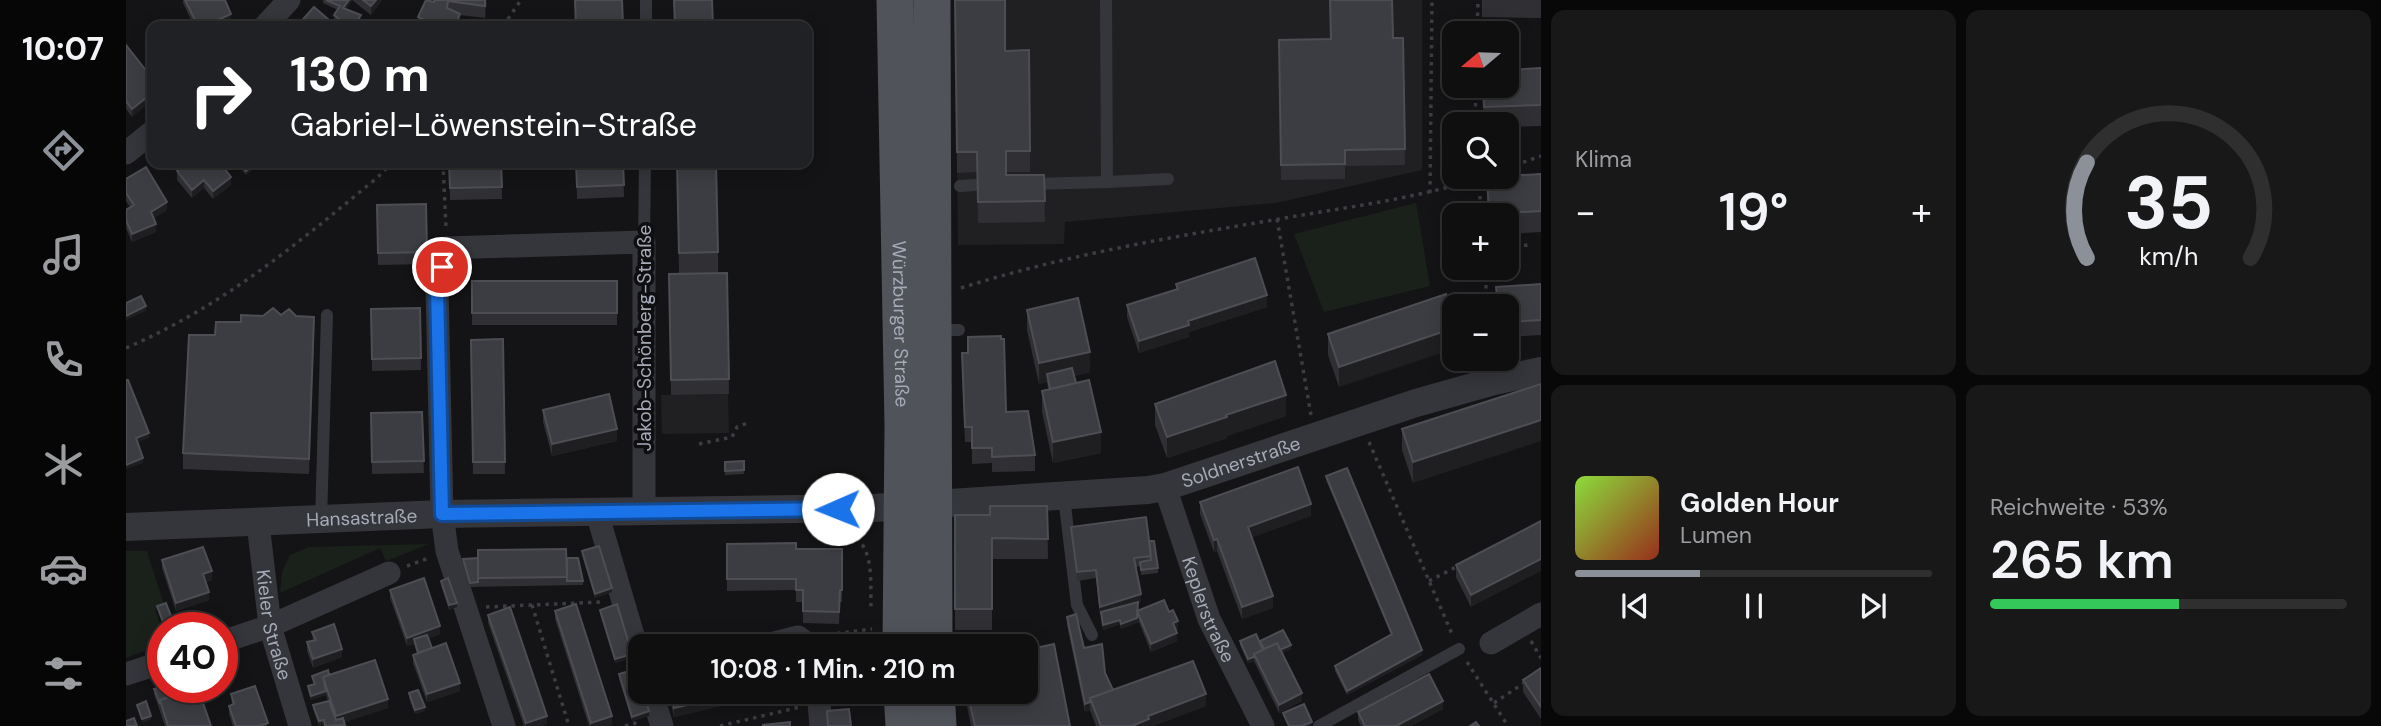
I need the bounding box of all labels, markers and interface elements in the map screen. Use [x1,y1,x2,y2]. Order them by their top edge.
north arrow [1442,21,1519,98]
map controls [1442,21,1519,371]
text: 10:07 [22,28,104,70]
text: 130 m [290,42,430,106]
icon: right [175,49,266,140]
text: Gabriel-Löwenstein-Straße [290,104,697,146]
button: search [1442,112,1519,189]
icon: directions [39,126,88,175]
text: Klima [1575,144,1632,174]
text: 35 [2124,157,2213,252]
text: 19° [1719,178,1788,246]
text: − [1575,187,1596,237]
text: + [1911,187,1932,237]
button: + [1442,203,1519,280]
street label: Jakob-Schönberg-Straße [632,225,657,451]
icon: music [39,230,88,279]
pin [412,237,472,297]
text: km/h [2139,240,2198,273]
street label: Würzburger Straße [887,241,915,407]
icon: arrive [423,248,461,286]
button: − [1442,294,1519,371]
icon: phone [39,335,88,384]
street label: Soldnerstraße [1178,431,1304,494]
icon: climate [39,440,88,489]
position arrow [801,472,875,546]
text: Golden Hour [1680,486,1839,520]
text: Reichweite · 53% [1990,492,2168,522]
street label: Hansastraße [306,503,418,533]
text: Lumen [1680,520,1752,550]
text: 265 km [1990,526,2174,594]
icon: car [39,544,88,593]
street label: Keplerstraße [1176,553,1241,667]
street label: Kieler Straße [250,568,297,683]
icon: previous [1616,587,1654,625]
icon: pause [1735,587,1773,625]
icon: next [1854,587,1892,625]
speed limit sign: 40 [147,612,238,703]
icon: filters [39,649,88,698]
text: 10:08 · 1 Min. · 210 m [711,652,955,686]

